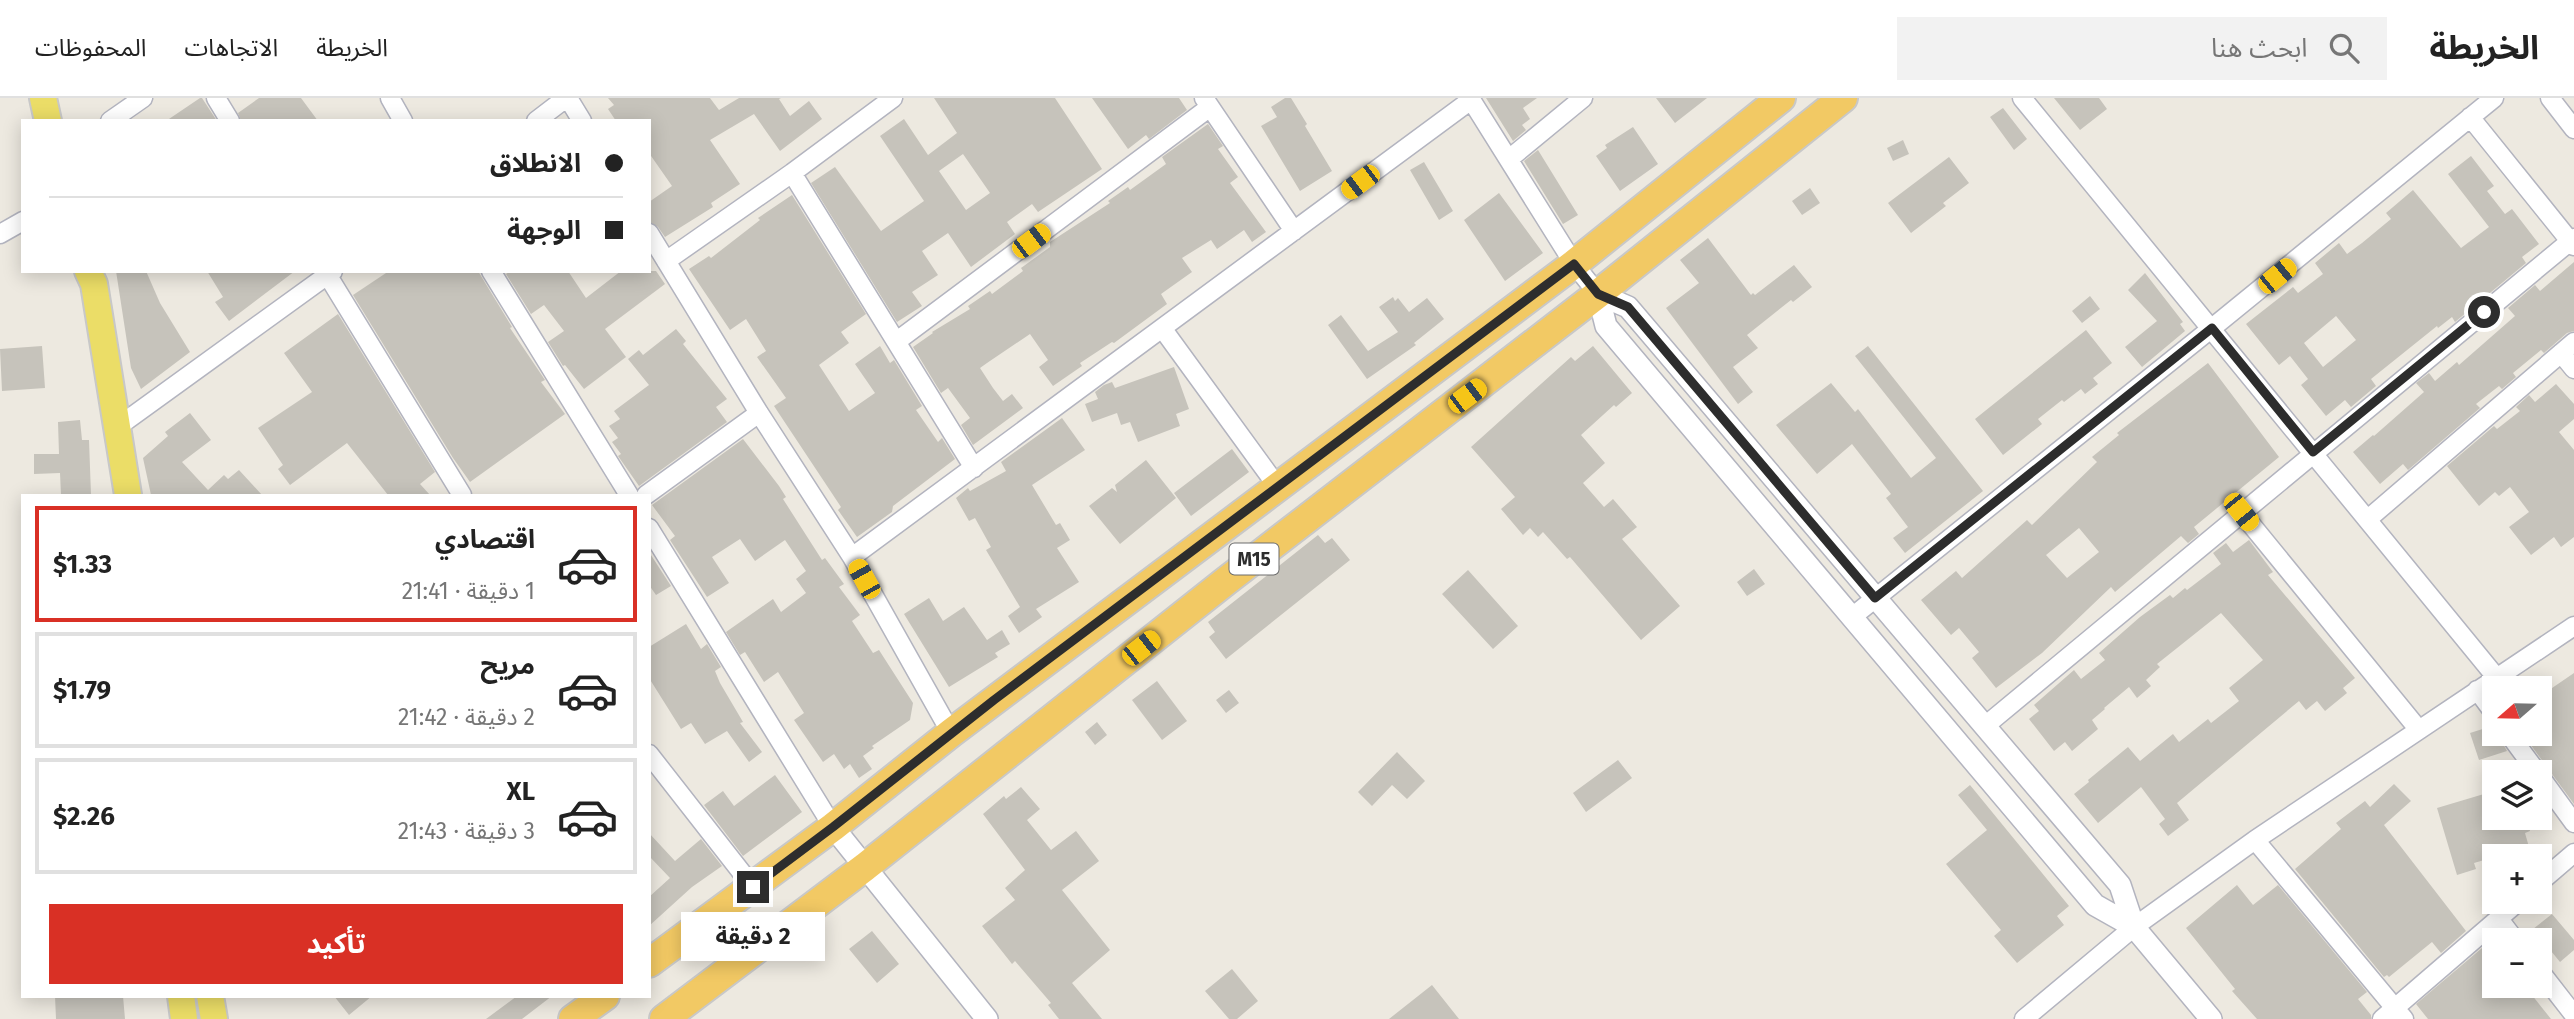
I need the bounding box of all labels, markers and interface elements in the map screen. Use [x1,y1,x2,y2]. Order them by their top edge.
search box [1897,17,2387,80]
text: الخريطة [2429,28,2539,68]
icon: search [2325,29,2363,67]
text: ابحث هنا [2211,33,2307,64]
text: المحفوظات [35,34,146,62]
text: الاتجاهات [184,34,278,62]
text: الخريطة [316,34,388,62]
text: الانطلاق [490,148,581,179]
car [1337,161,1384,203]
text: الوجهة [507,215,581,246]
car [1008,220,1055,262]
car [2255,255,2300,297]
route start [2468,296,2500,328]
car [1444,375,1491,417]
car [2220,489,2263,535]
text: اقتصادي [435,524,535,555]
icon: car [556,533,619,596]
road number: M15 [1230,544,1278,574]
text: $1.33 [53,549,112,580]
car [845,556,884,602]
text: 1 دقيقة · 21:41 [402,577,535,605]
car [1118,627,1165,669]
text: مريح [480,650,535,681]
icon: car [556,659,619,722]
text: $1.79 [53,675,111,706]
north arrow [2482,676,2552,746]
map controls [2482,676,2552,998]
text: 2 دقيقة · 21:42 [398,703,535,731]
button: layers [2482,760,2552,830]
text: XL [507,776,535,807]
icon: car [556,785,619,848]
text: $2.26 [53,801,115,832]
text: 3 دقيقة · 21:43 [398,817,535,845]
button: + [2482,844,2552,914]
route end [737,871,769,903]
button: تأكيد [49,904,623,984]
callout: 2 دقيقة [681,912,825,960]
text: 2 دقيقة [715,922,791,950]
button: − [2482,928,2552,998]

